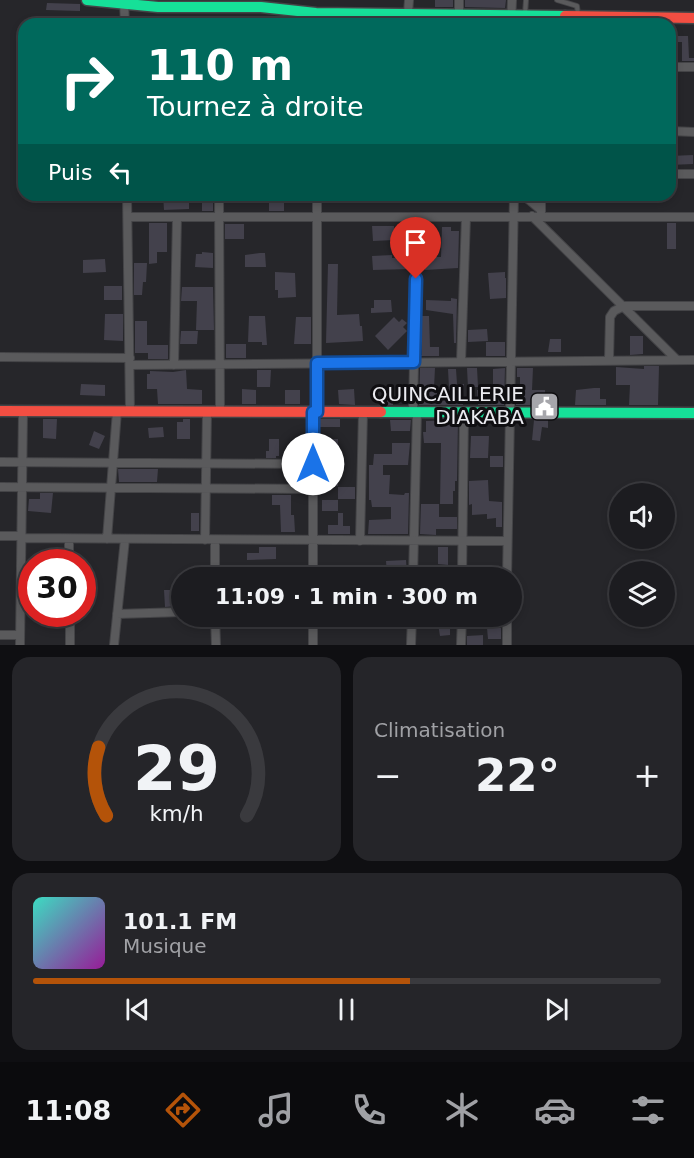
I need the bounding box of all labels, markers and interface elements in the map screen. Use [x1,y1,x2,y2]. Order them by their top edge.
text: 110 m [147,41,293,90]
icon: right [48,42,126,120]
text: Tournez à droite [147,91,364,122]
icon: left [104,156,137,189]
text: Puis [48,160,92,185]
pin [390,217,441,279]
icon: arrive [399,226,432,259]
place label: QUINCAILLERIE DIAKABA [372,382,524,429]
public building icon: QUINCAILLERIE DIAKABA [529,390,561,422]
position arrow [281,432,345,496]
map controls [609,483,675,627]
button: sound [609,483,675,549]
speed limit sign: 30 [18,549,96,627]
button: layers [609,561,675,627]
text: 11:09 · 1 min · 300 m [215,584,478,609]
text: Climatisation [374,718,505,742]
text: 29 [133,732,220,805]
text: 22° [475,749,560,802]
text: − [374,756,402,795]
text: + [633,756,661,795]
text: km/h [149,801,204,826]
text: 101.1 FM [123,909,237,934]
text: Musique [123,934,207,958]
icon: previous [121,993,154,1026]
icon: pause [330,993,363,1026]
icon: next [540,993,573,1026]
icon: directions [162,1089,204,1131]
icon: music [255,1089,297,1131]
icon: phone [348,1089,390,1131]
icon: climate [441,1089,483,1131]
icon: car [534,1089,576,1131]
icon: filters [627,1089,669,1131]
text: 11:08 [25,1095,111,1126]

